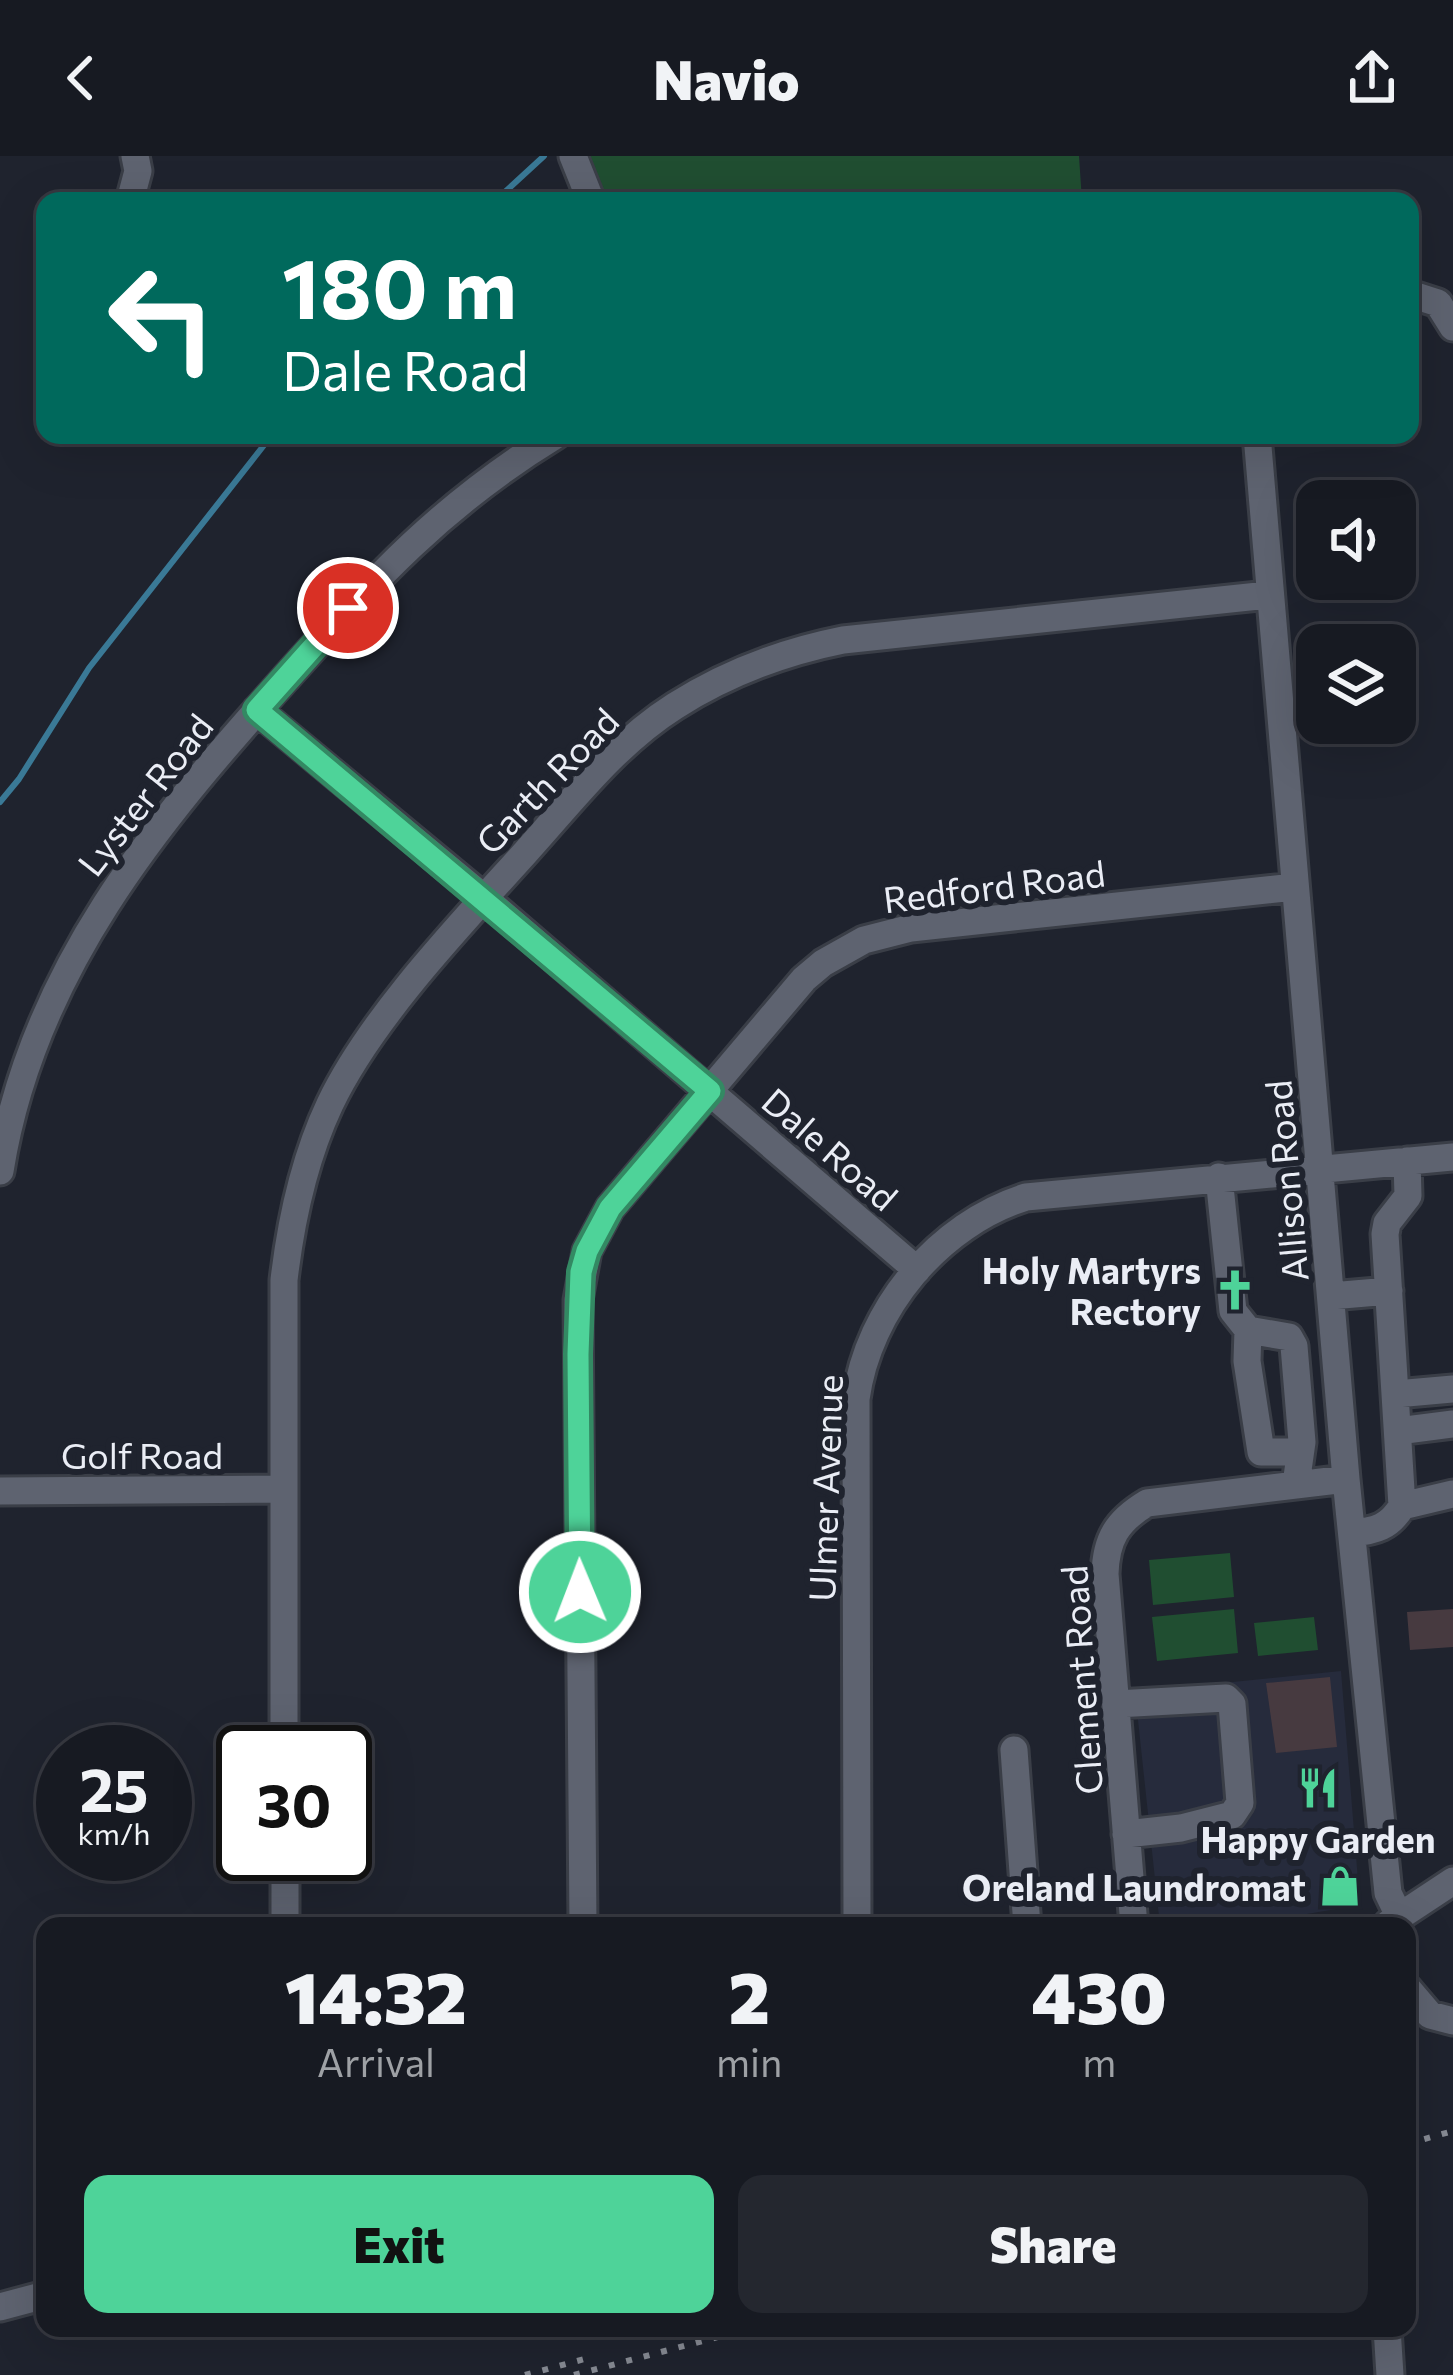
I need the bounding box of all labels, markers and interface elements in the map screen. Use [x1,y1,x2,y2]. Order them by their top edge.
icon: back [48,45,114,111]
text: Navio [653,45,800,111]
icon: share [1339,45,1405,111]
text: 180 m [282,234,517,336]
icon: left [84,240,240,396]
text: Dale Road [282,336,529,402]
map controls [1296,480,1416,744]
button: sound [1296,480,1416,600]
pin [297,557,399,659]
icon: arrive [315,575,381,641]
button: layers [1296,624,1416,744]
street label: Garth Road [466,698,626,862]
street label: Lyster Road [67,704,221,884]
street label: Redford Road [881,850,1107,920]
street label: Dale Road [755,1077,907,1219]
street label: Allison Road [1254,1079,1316,1283]
place label: Holy Martyrs Rectory [982,1247,1201,1332]
church icon: Holy Martyrs Rectory [1212,1267,1258,1313]
street label: Ulmer Avenue [798,1374,850,1602]
street label: Golf Road [61,1432,223,1476]
position arrow [517,1529,643,1655]
street label: Clement Road [1050,1564,1110,1796]
speed limit sign: 30 [216,1725,372,1881]
text: 25 [79,1751,149,1824]
restaurant icon: Happy Garden [1295,1765,1341,1811]
text: km/h [78,1814,150,1851]
place label: Happy Garden [1200,1816,1436,1860]
shop icon: Oreland Laundromat [1317,1863,1363,1909]
place label: Oreland Laundromat [962,1864,1306,1908]
text: 14:32 [285,1951,467,2039]
text: 2 [728,1951,770,2039]
text: 430 [1031,1951,1167,2039]
text: Arrival [317,2037,435,2085]
text: min [716,2037,782,2085]
text: m [1082,2037,1116,2085]
button: Exit [84,2175,714,2313]
button: Share [738,2175,1368,2313]

